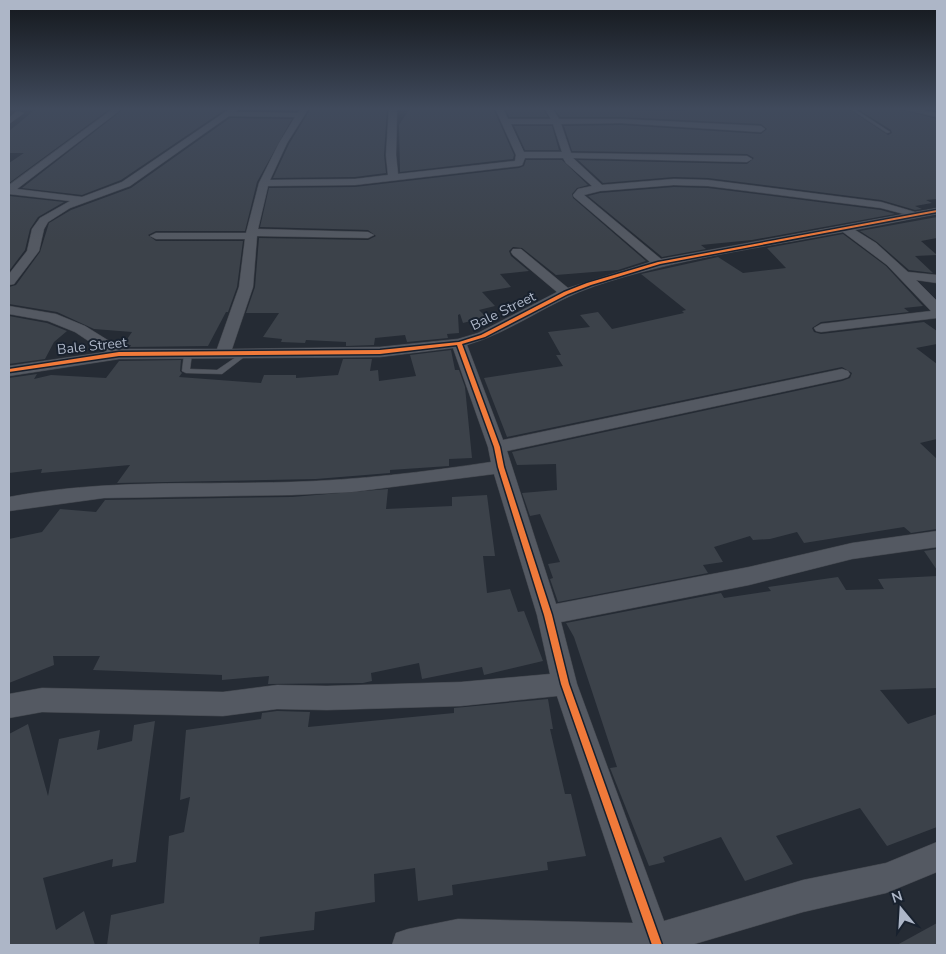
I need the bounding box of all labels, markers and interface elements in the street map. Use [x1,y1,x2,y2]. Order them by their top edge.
street label: Bale Street [467,287,539,335]
street label: Bale Street [56,333,128,359]
north arrow [876,884,926,934]
text: N [889,886,905,908]

